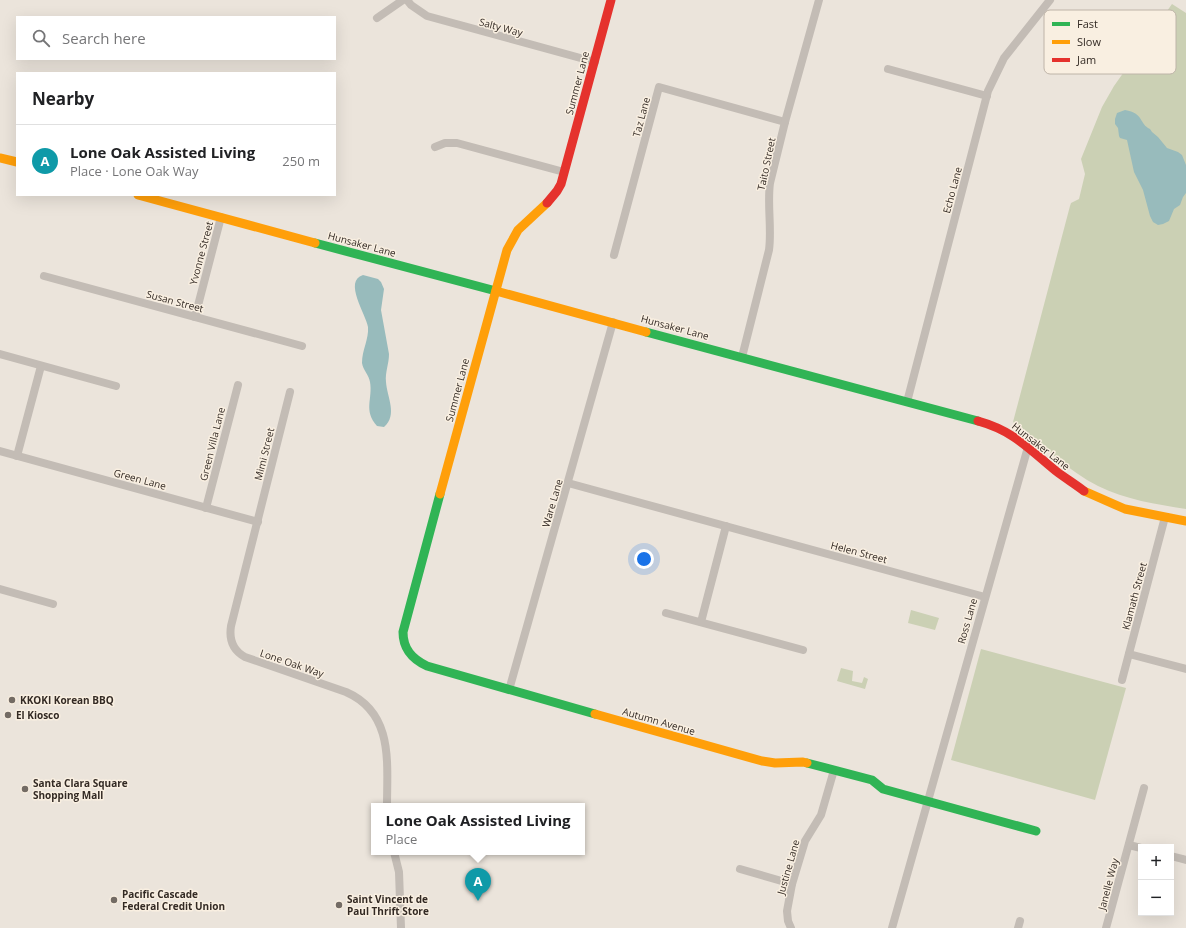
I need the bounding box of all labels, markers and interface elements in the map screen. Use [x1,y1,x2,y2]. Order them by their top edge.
legend [1044,10,1176,74]
street label: Salty Way [478,14,525,40]
search box [16,16,336,60]
text: Fast [1077,16,1098,31]
icon: search [30,27,52,49]
text: Search here [62,28,146,48]
text: Slow [1077,34,1101,49]
street label: Summer Lane [562,49,592,116]
text: Jam [1076,52,1096,67]
text: Nearby [32,87,94,110]
street label: Taz Lane [629,95,653,139]
street label: Taito Street [754,136,779,192]
text: Lone Oak Assisted Living [70,142,255,162]
text: A [41,152,49,170]
text: 250 m [282,152,320,170]
text: Place · Lone Oak Way [70,162,199,180]
street label: Echo Lane [939,165,965,215]
street label: Yvonne Street [186,219,216,286]
street label: Hunsaker Lane [326,228,398,260]
street label: Susan Street [145,287,206,315]
street label: Hunsaker Lane [639,311,711,343]
street label: Summer Lane [442,356,472,423]
street label: Green Villa Lane [196,405,228,482]
street label: Hunsaker Lane [1009,419,1073,473]
street label: Mimi Street [251,426,277,482]
street label: Green Lane [112,465,168,493]
street label: Ware Lane [538,477,566,529]
street label: Helen Street [829,538,889,566]
your location [634,549,654,569]
street label: Klamath Street [1118,560,1150,631]
street label: Ross Lane [954,596,980,645]
street label: Lone Oak Way [258,646,327,681]
place label: KKOKI Korean BBQ [20,693,114,707]
marker: KKOKI Korean BBQ [7,695,17,705]
street label: Autumn Avenue [621,704,697,738]
place label: El Kiosco [16,708,59,722]
marker: El Kiosco [3,710,13,720]
place label: Santa Clara Square Shopping Mall [33,776,128,802]
marker: Santa Clara Square Shopping Mall [20,784,30,794]
popup [371,803,585,855]
text: Lone Oak Assisted Living [385,810,571,830]
text: Place [385,830,417,848]
street label: Justine Lane [773,838,803,897]
map controls [1138,844,1174,916]
button: + [1138,844,1174,880]
street label: Janelle Way [1094,856,1122,912]
pin: A [465,868,491,901]
button: − [1138,880,1174,916]
place label: Pacific Cascade Federal Credit Union [122,887,225,913]
place label: Saint Vincent de Paul Thrift Store [347,892,429,918]
marker: Pacific Cascade Federal Credit Union [109,895,119,905]
marker: Saint Vincent de Paul Thrift Store [334,900,344,910]

